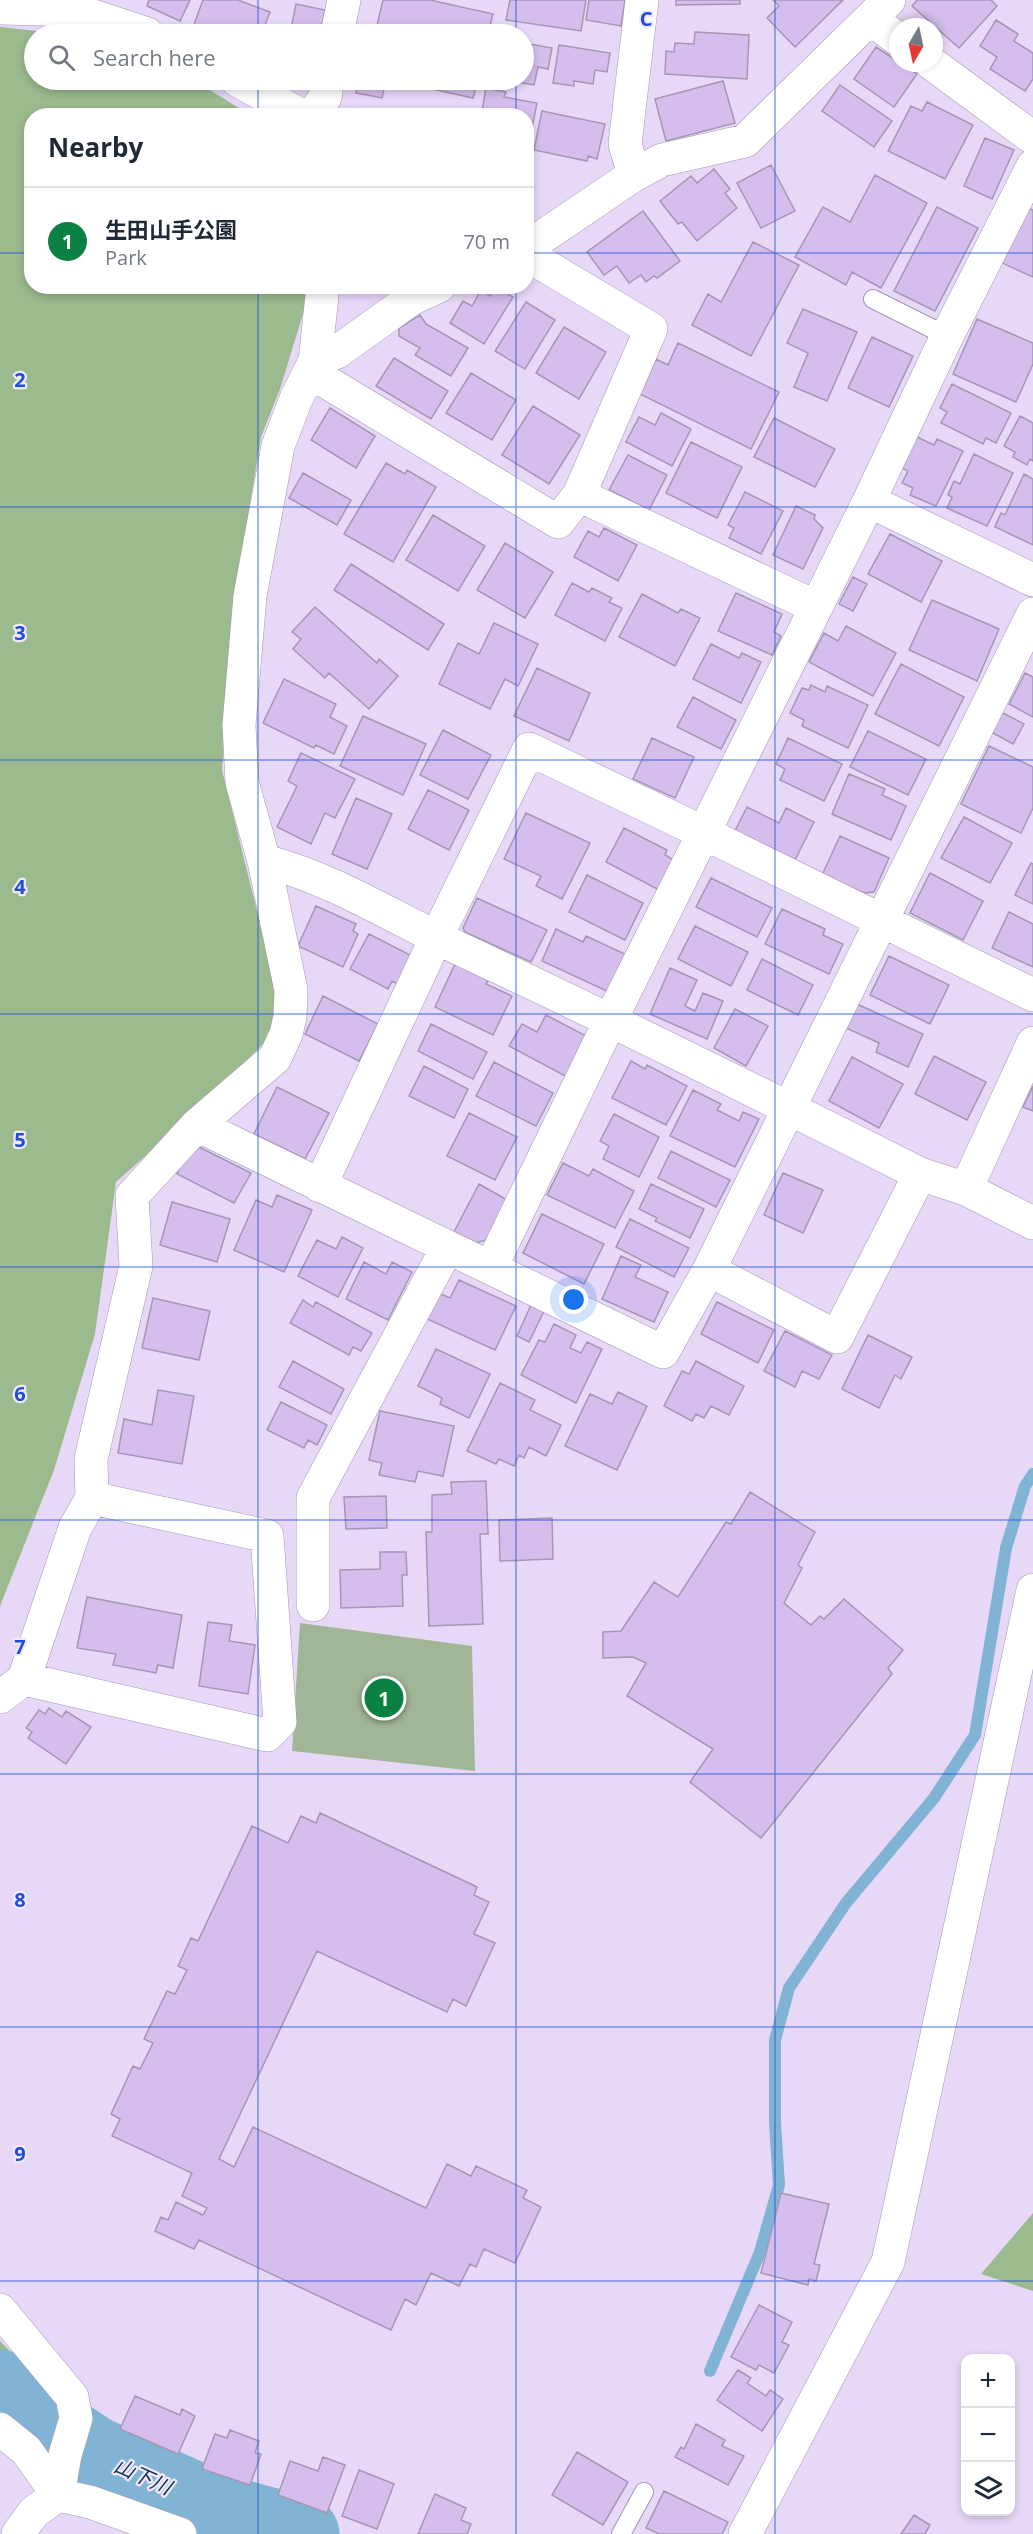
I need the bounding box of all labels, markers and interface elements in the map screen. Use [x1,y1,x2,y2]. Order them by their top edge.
text: C [640,5,653,32]
north arrow [889,18,943,72]
search box [24,24,534,90]
icon: search [45,41,78,74]
text: Search here [93,42,216,72]
text: Nearby [48,129,143,165]
text: 生田山手公園 [105,214,237,244]
text: 1 [62,228,73,255]
text: 70 m [463,228,510,255]
text: Park [105,244,147,271]
text: 2 [14,366,26,393]
text: 3 [14,619,26,646]
text: 4 [14,873,26,900]
text: 5 [14,1126,26,1153]
your location [559,1285,588,1314]
text: 6 [14,1380,26,1407]
text: 7 [14,1633,26,1660]
pin: 1 [364,1676,404,1720]
text: 8 [14,1886,26,1913]
text: 9 [14,2140,26,2167]
map controls [961,2354,1015,2516]
button: + [961,2354,1015,2408]
button: − [961,2408,1015,2462]
water label: 山下川 [110,2451,178,2501]
button: layers [961,2462,1015,2516]

